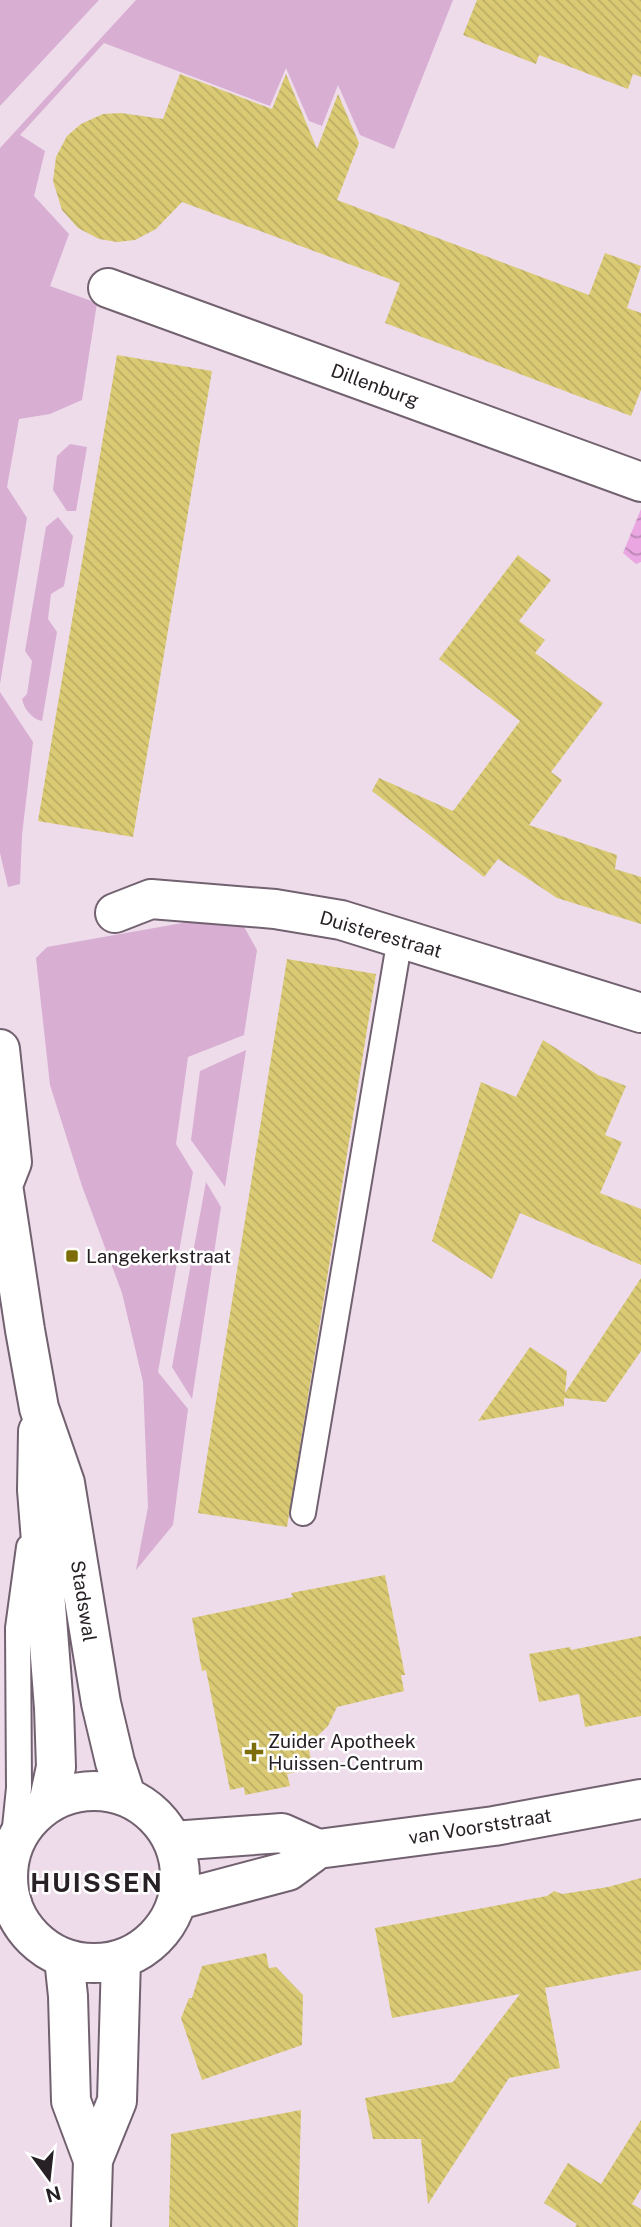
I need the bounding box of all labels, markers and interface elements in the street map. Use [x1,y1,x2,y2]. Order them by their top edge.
street label: Dillenburg [328,359,422,411]
street label: Duisterestraat [317,906,445,962]
place label: Langekerkstraat [86,1245,231,1267]
marker: Langekerkstraat [64,1248,80,1264]
street label: Stadswal [67,1559,101,1643]
place label: Zuider Apotheek Huissen-Centrum [268,1730,423,1774]
marker: Zuider Apotheek Huissen-Centrum [246,1744,262,1760]
street label: van Voorststraat [407,1804,553,1848]
district label: HUISSEN [30,1867,164,1898]
north arrow [14,2143,84,2213]
text: N [43,2182,63,2207]

